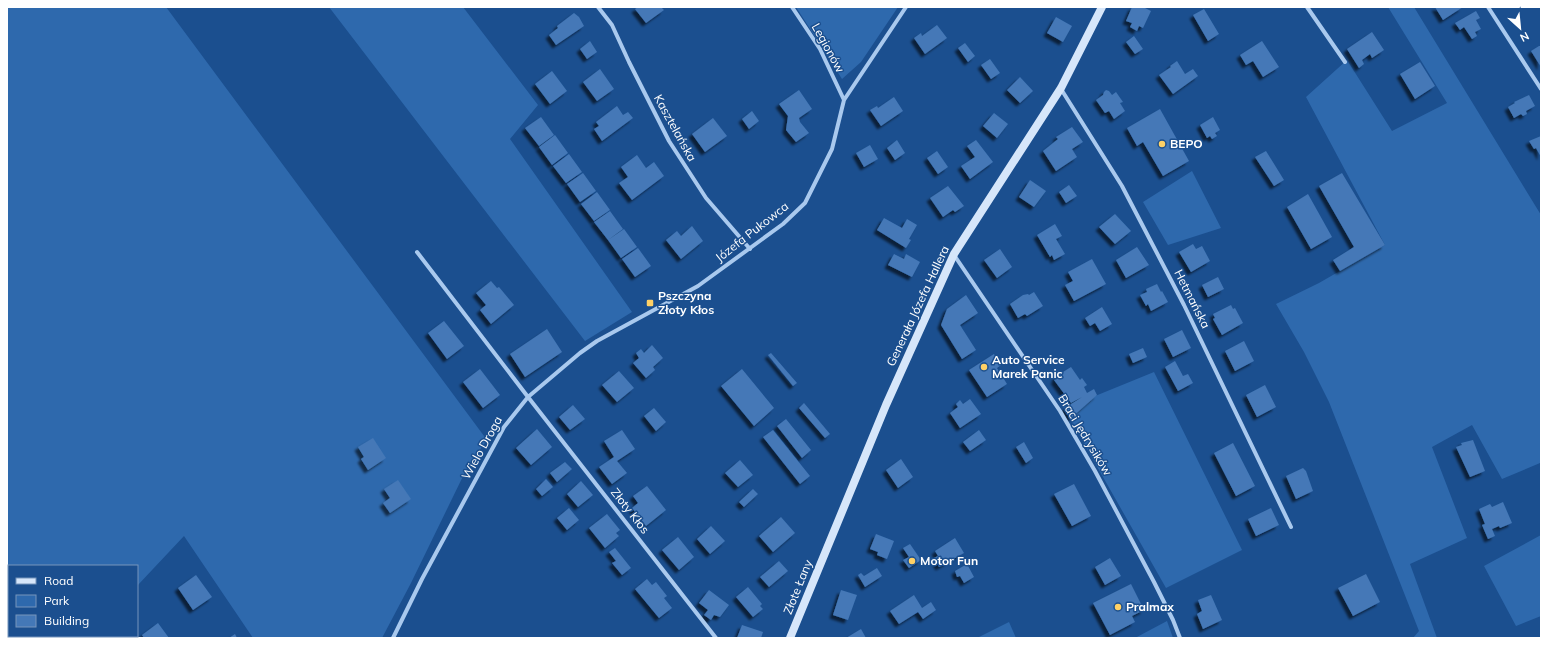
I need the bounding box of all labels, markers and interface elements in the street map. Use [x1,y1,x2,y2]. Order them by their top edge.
north arrow [1500,8,1540,48]
street label: Legionów [809,20,848,76]
text: N [1518,29,1531,45]
street label: Kasztelańska [651,92,700,164]
place label: BEPO [1170,136,1203,151]
marker: BEPO [1157,139,1167,149]
street label: Józefa Pukowca [712,198,791,265]
street label: Generała Józefa Hallera [883,243,952,368]
street label: Hetmańska [1171,267,1214,331]
place label: Pszczyna Złoty Kłos [658,288,714,317]
marker: Pszczyna Złoty Kłos [645,298,655,308]
place label: Auto Service Marek Panic [992,352,1065,381]
marker: Auto Service Marek Panic [979,362,989,372]
street label: Braci Jędrysików [1055,391,1116,479]
street label: Wielo Droga [458,413,505,482]
street label: Złoty Kłos [608,485,653,537]
place label: Motor Fun [920,553,978,568]
marker: Motor Fun [907,556,917,566]
street label: Złote Łany [780,557,816,616]
legend [8,565,138,637]
text: Road [44,573,73,588]
text: Park [44,593,70,608]
place label: Pralmax [1126,599,1174,614]
marker: Pralmax [1113,602,1123,612]
text: Building [44,613,89,628]

